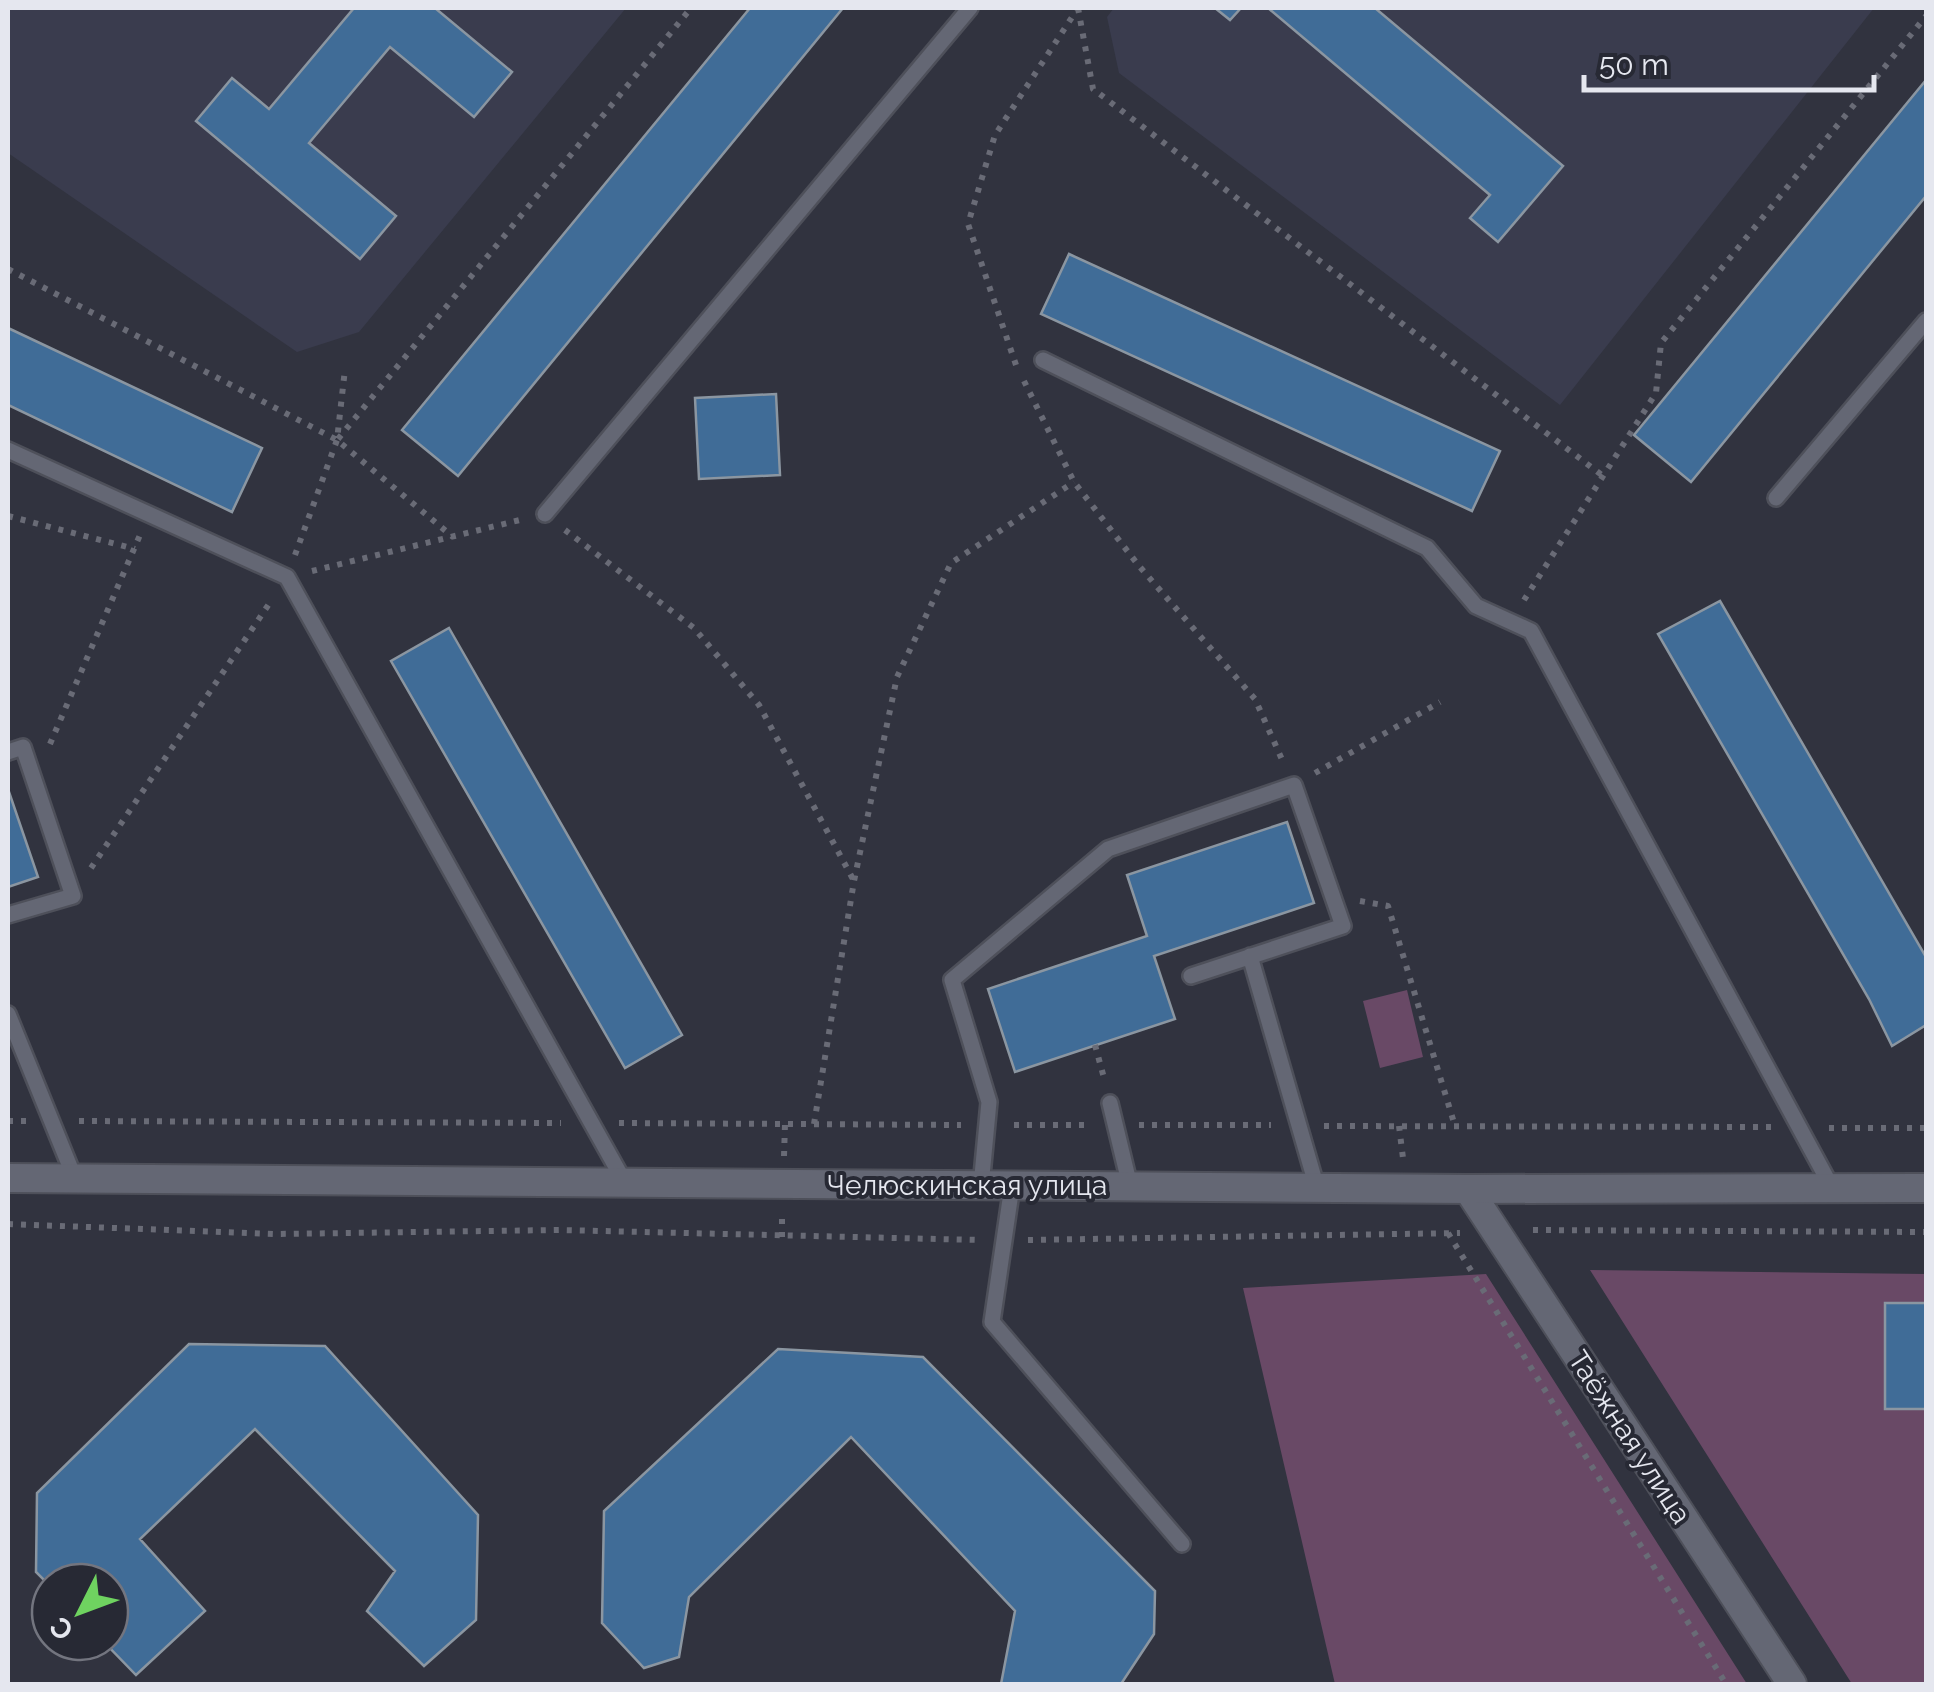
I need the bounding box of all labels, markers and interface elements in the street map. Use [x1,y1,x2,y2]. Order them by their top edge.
scale bar [1584,30,1874,92]
text: 50 m [1599,47,1669,82]
street label: Челюскинская улица [827,1169,1107,1202]
street label: Таёжная улица [1561,1345,1698,1530]
north arrow [30,1562,130,1662]
text: С [43,1610,80,1647]

